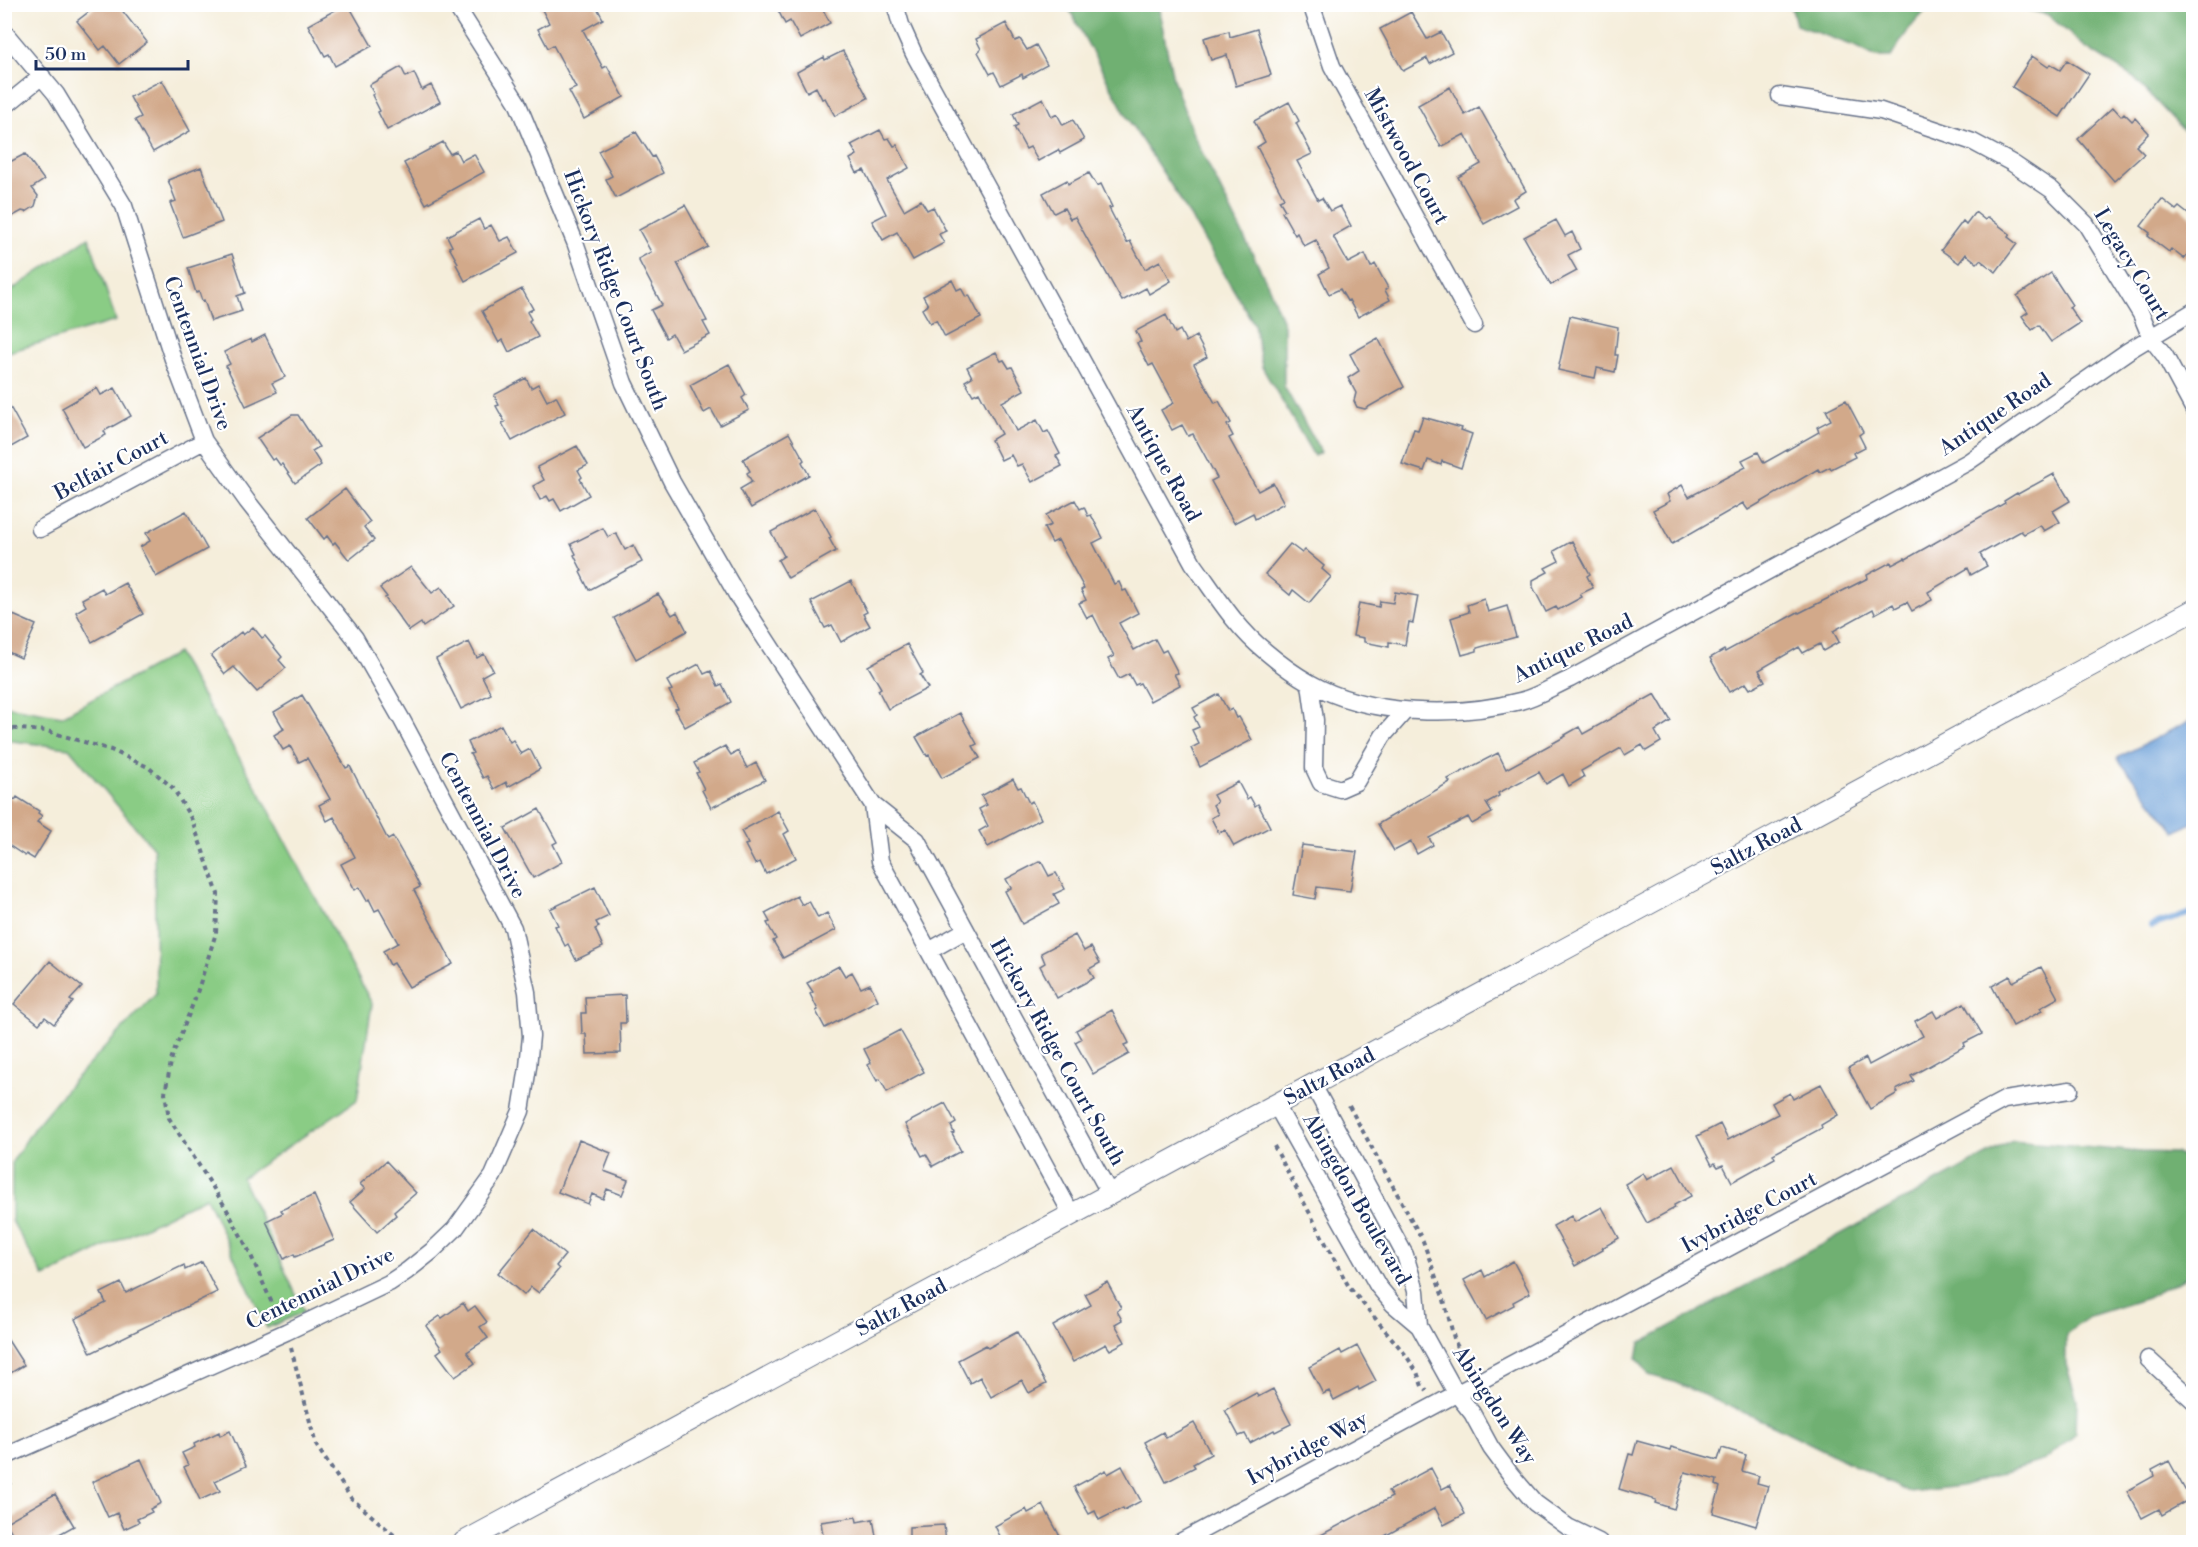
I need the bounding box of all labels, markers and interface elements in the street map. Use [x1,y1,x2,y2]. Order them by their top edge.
scale bar [36,33,188,71]
text: 50 m [45,43,87,66]
street label: Mistwood Court [1358,84,1455,230]
street label: Hickory Ridge Court South [557,166,673,415]
street label: Legacy Court [2087,204,2175,326]
street label: Centennial Drive [157,273,237,434]
street label: Antique Road [1934,368,2057,462]
street label: Antique Road [1120,400,1206,527]
street label: Belfair Court [49,425,173,507]
street label: Antique Road [1508,609,1638,689]
street label: Centennial Drive [433,748,532,903]
street label: Saltz Road [1706,812,1807,882]
street label: Hickory Ridge Court South [984,934,1131,1171]
street label: Saltz Road [1279,1042,1380,1112]
street label: Abingdon Boulevard [1296,1108,1416,1290]
street label: Ivybridge Court [1677,1166,1822,1260]
street label: Centennial Drive [242,1242,399,1336]
street label: Saltz Road [851,1273,952,1343]
street label: Abingdon Way [1446,1341,1542,1470]
street label: Ivybridge Way [1243,1406,1373,1492]

